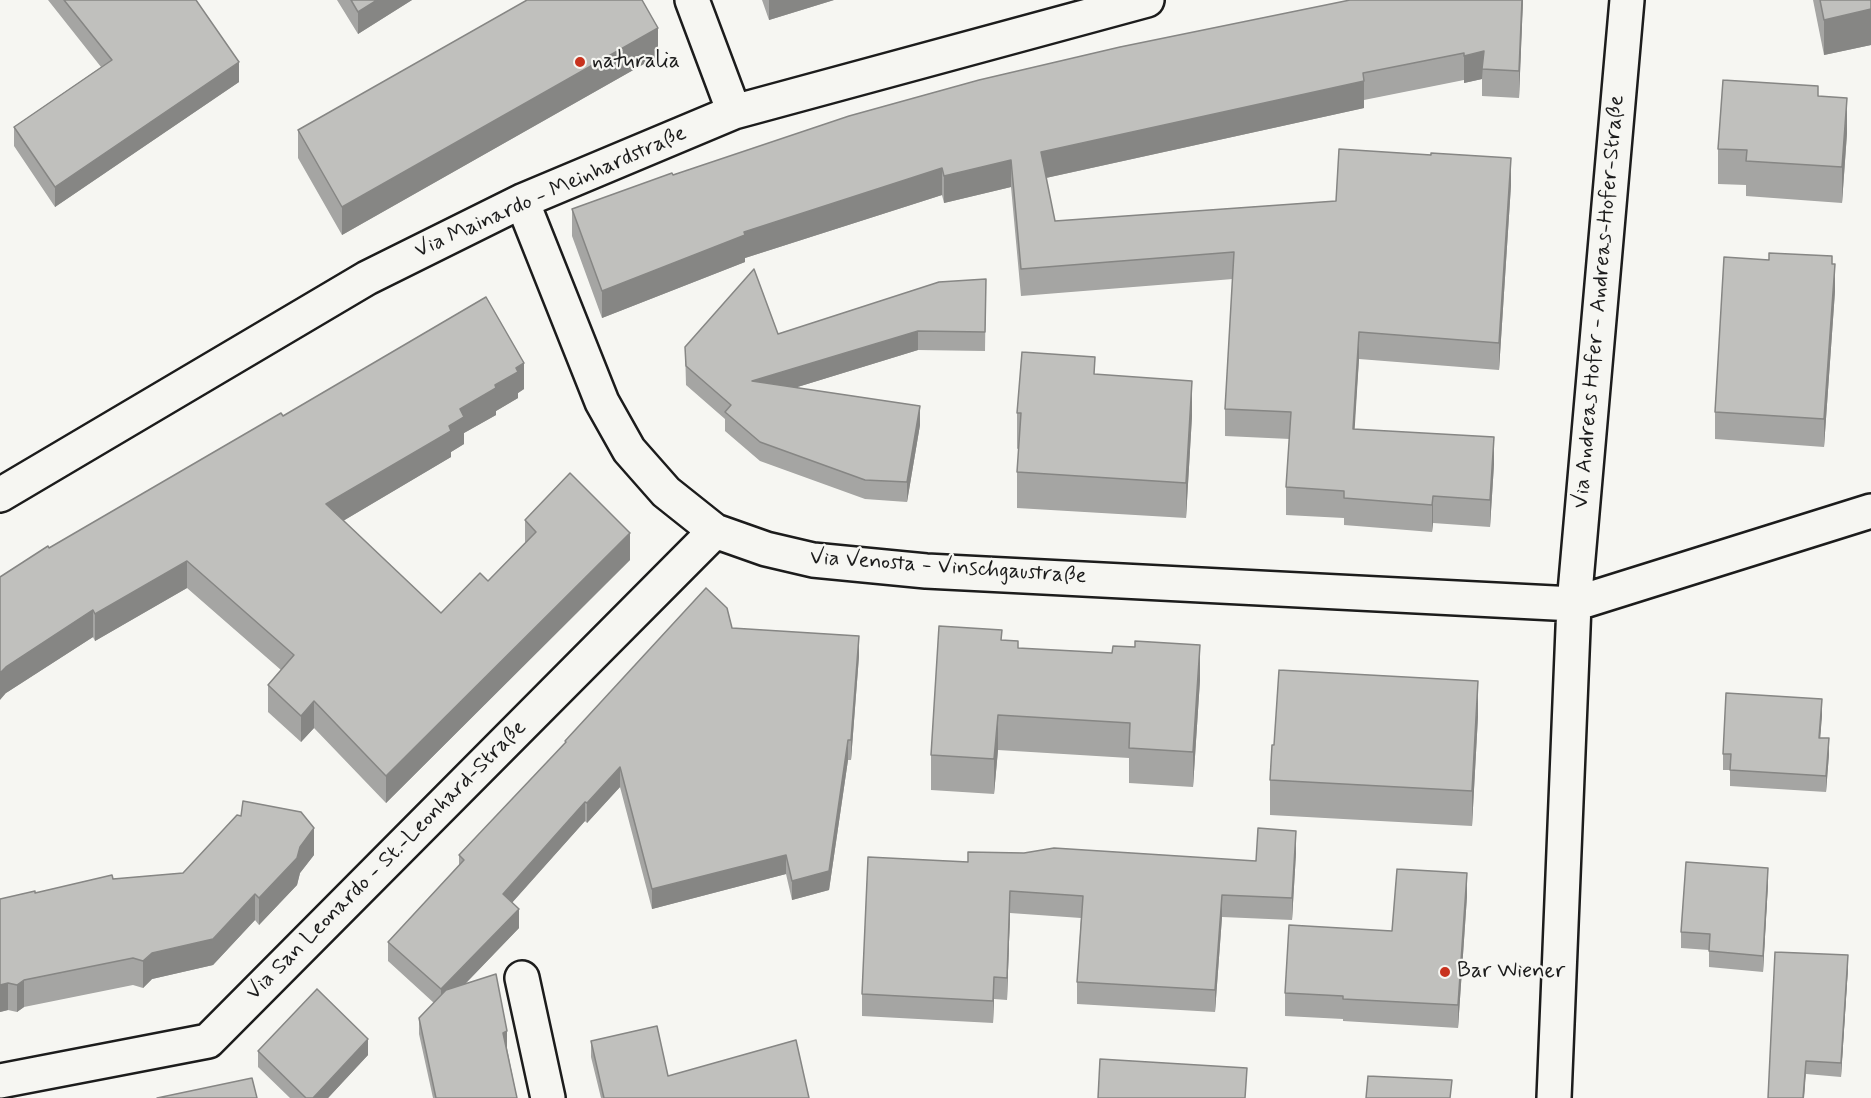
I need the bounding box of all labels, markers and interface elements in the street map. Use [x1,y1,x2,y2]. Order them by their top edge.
place label: naturalia [592,49,680,75]
marker: naturalia [573,55,587,69]
street label: Via Andreas Hofer - Andreas-Hofer-Straße [1569,94,1631,510]
street label: Via Mainardo - Meinhardstraße [411,121,691,265]
street label: Via Venosta - Vinschgaustraße [809,545,1087,591]
street label: Via San Leonardo - St.-Leonhard-Straße [241,715,533,1007]
place label: Bar Wiener [1457,959,1565,985]
marker: Bar Wiener [1438,965,1452,979]

